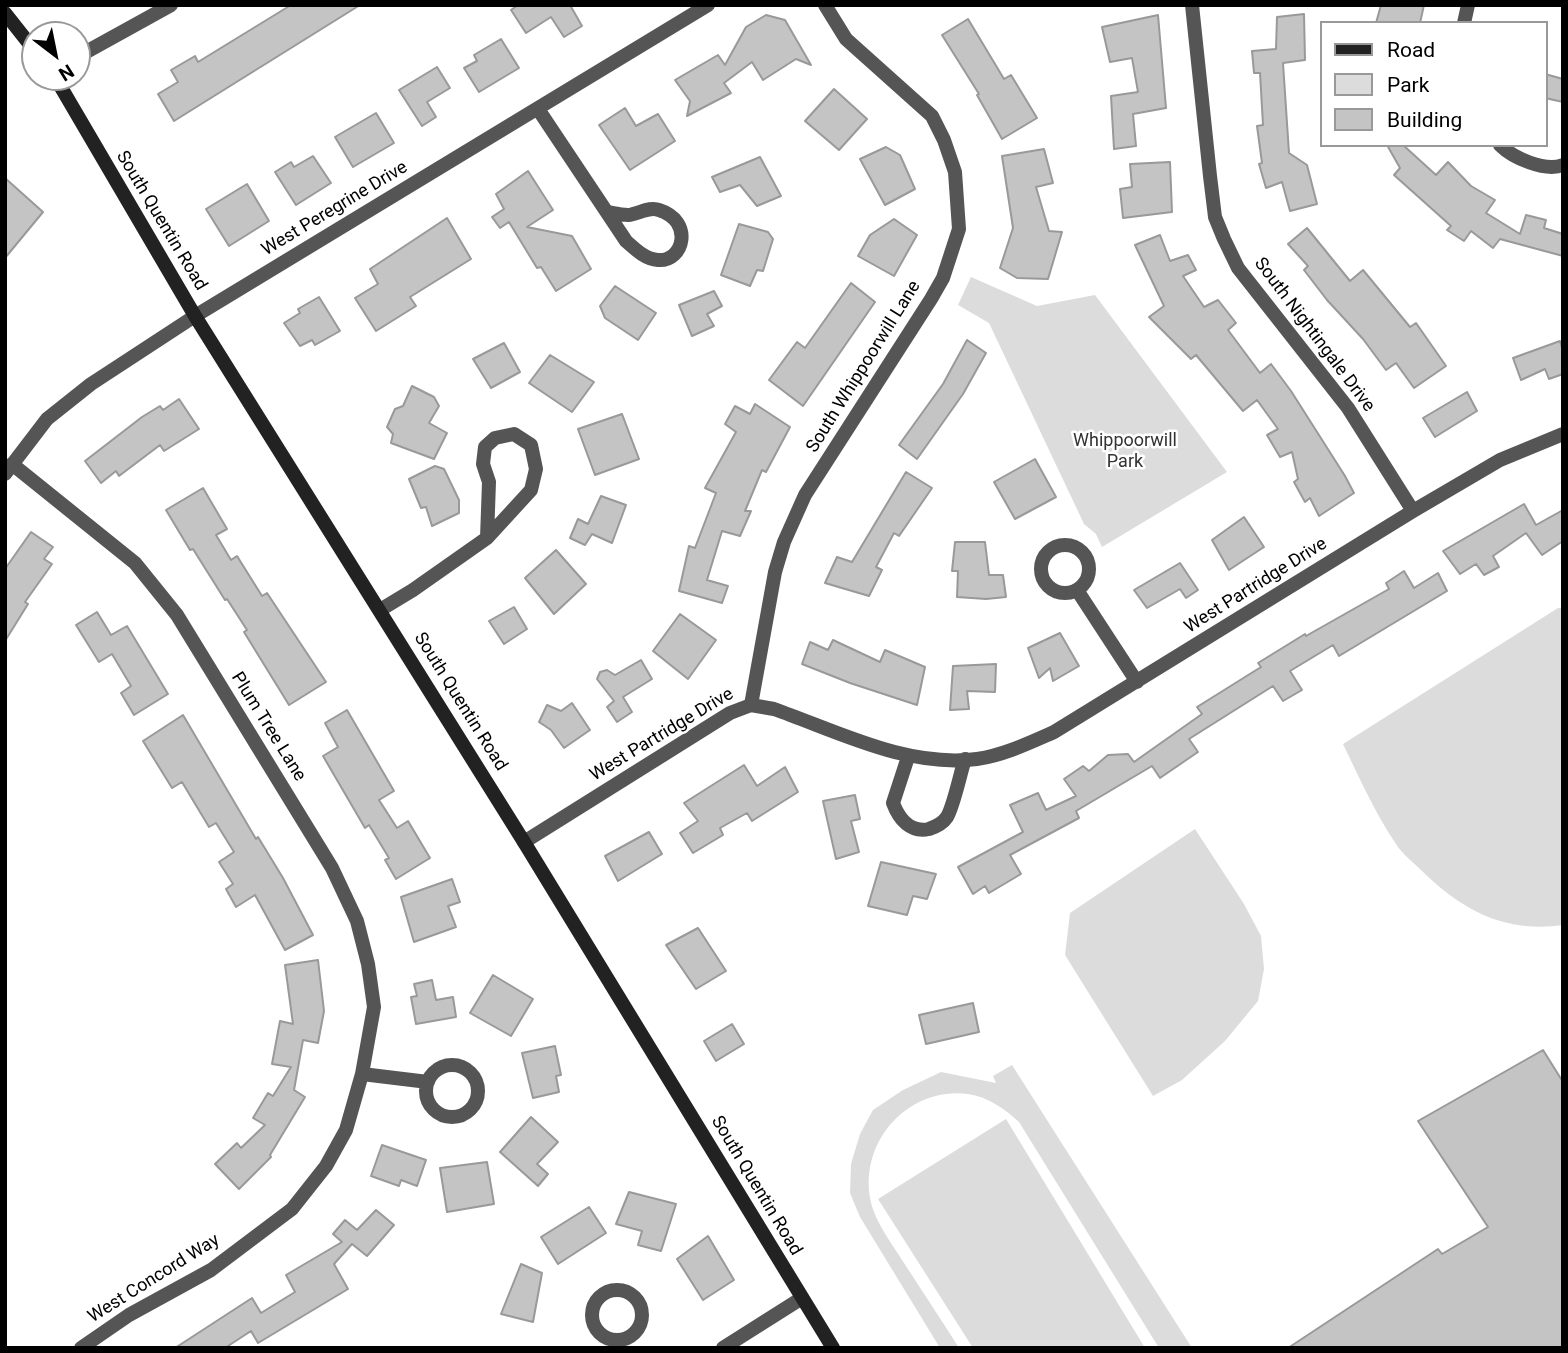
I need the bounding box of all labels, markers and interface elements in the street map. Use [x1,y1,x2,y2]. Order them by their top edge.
north arrow [21,21,91,91]
legend [1320,21,1547,147]
text: Road [1387,38,1435,62]
text: N [55,59,78,86]
text: Park [1387,73,1429,97]
text: Building [1387,108,1462,132]
street label: South Quentin Road [111,147,211,295]
street label: West Peregrine Drive [258,157,412,261]
street label: South Nightingale Drive [1249,254,1379,416]
street label: South Whippoorwill Lane [802,277,926,457]
park label: Whippoorwill Park [1073,430,1177,472]
street label: West Partridge Drive [1181,534,1331,638]
street label: South Quentin Road [409,629,511,775]
street label: Plum Tree Lane [226,669,310,785]
street label: West Partridge Drive [586,684,738,786]
street label: South Quentin Road [706,1112,806,1260]
street label: West Concord Way [84,1230,224,1328]

